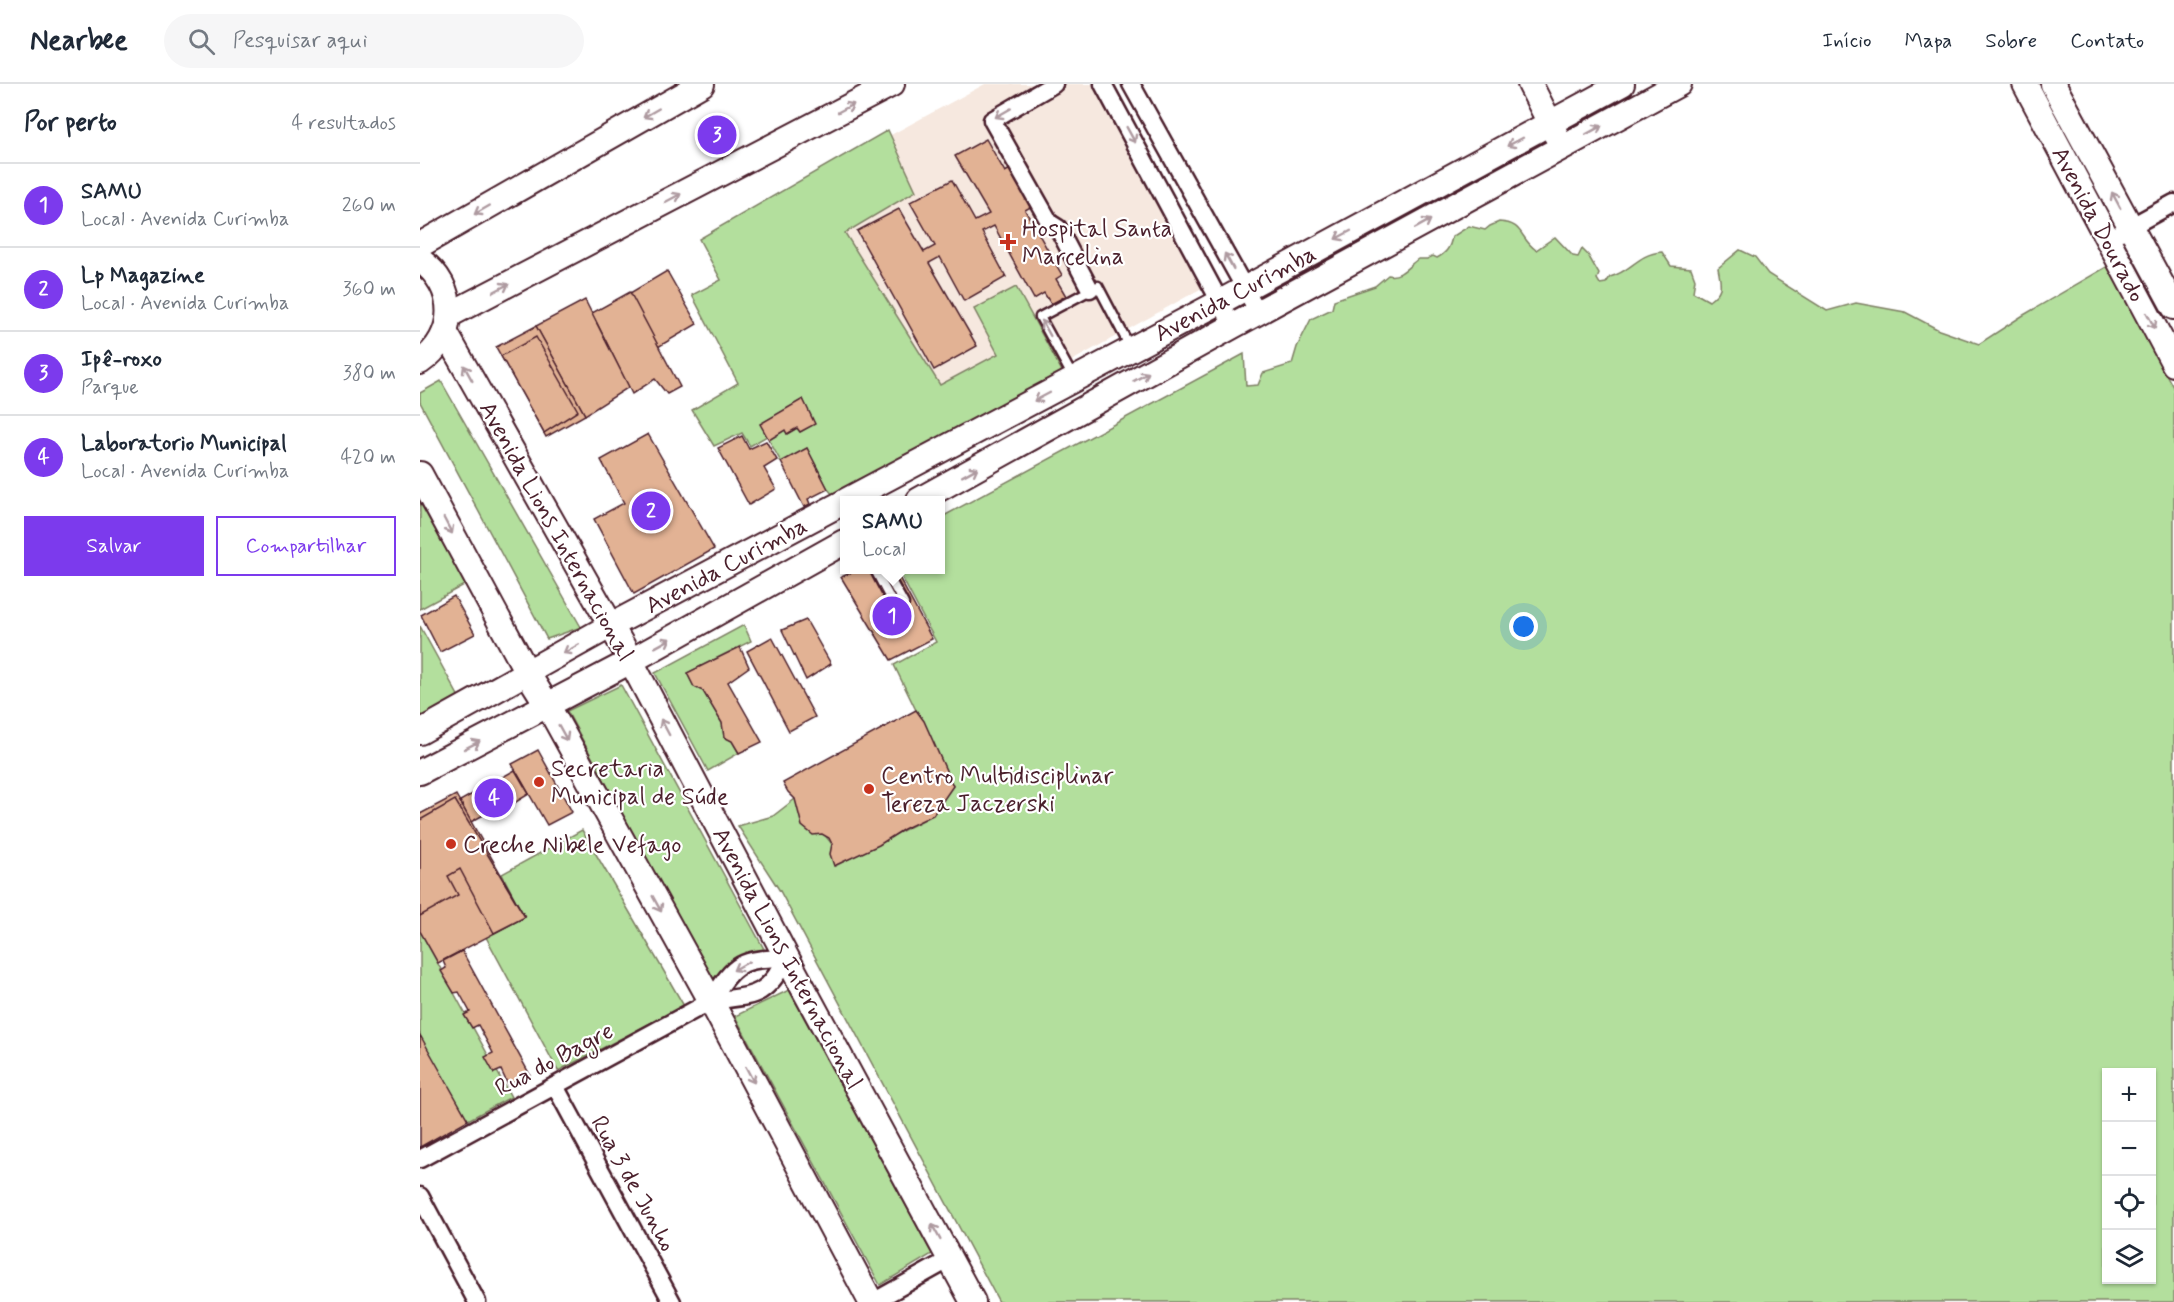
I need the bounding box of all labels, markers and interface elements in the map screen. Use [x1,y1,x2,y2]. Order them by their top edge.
search box [164,14,584,68]
text: Nearbee [30,23,128,60]
icon: search [185,25,218,58]
text: Pesquisar aqui [233,27,368,55]
text: Início [1822,27,1872,55]
text: Mapa [1905,27,1952,55]
text: Sobre [1985,27,2037,55]
text: Contato [2070,27,2144,55]
one-way arrow [837,101,855,113]
text: Por perto [24,106,117,140]
one-way arrow [995,107,1012,119]
one-way arrow [643,108,661,119]
text: 4 resultados [292,110,396,137]
pin: 3 [698,112,736,158]
one-way arrow [1584,124,1602,135]
one-way arrow [1126,126,1137,144]
one-way arrow [1507,136,1524,148]
street label: Avenida Dourado [2044,142,2152,308]
text: SAMU [81,178,142,206]
text: 1 [39,192,48,219]
text: 260 m [342,192,396,219]
one-way arrow [664,192,682,203]
one-way arrow [2110,192,2122,209]
one-way arrow [474,204,491,216]
text: Local · Avenida Curimba [81,206,289,233]
place label: Hospital Santa Marcelina [1022,214,1172,273]
one-way arrow [1414,217,1431,229]
one-way arrow [1335,230,1353,241]
marker: Hospital Santa Marcelina [999,233,1017,251]
street label: Avenida Curimba [1150,239,1322,350]
one-way arrow [1223,253,1235,270]
text: Lp Magazine [81,262,205,290]
text: 2 [39,276,48,303]
text: 360 m [343,276,396,303]
one-way arrow [491,282,509,293]
text: Local · Avenida Curimba [81,290,289,317]
one-way arrow [2145,312,2157,329]
one-way arrow [1040,320,1052,337]
text: Ipê-roxo [81,346,162,374]
text: 3 [39,360,48,387]
text: 380 m [343,360,396,387]
one-way arrow [462,365,474,382]
one-way arrow [1132,371,1149,383]
text: Parque [81,374,139,401]
one-way arrow [1033,391,1051,403]
street label: Avenida Lions Internacional [471,396,640,667]
text: Laboratorio Municipal [81,430,287,458]
text: 4 [38,444,49,471]
text: 420 m [340,444,396,471]
text: Local · Avenida Curimba [81,458,289,485]
one-way arrow [961,466,979,477]
pin: 2 [632,488,670,534]
popup [840,496,945,574]
text: SAMU [862,508,923,536]
street label: Avenida Curimba [641,511,813,622]
button: Salvar [24,516,204,576]
button: Compartilhar [216,516,396,576]
one-way arrow [442,517,454,534]
text: Local [862,536,906,563]
pin: 1 [872,594,912,638]
your location [1509,612,1538,641]
one-way arrow [654,637,671,649]
one-way arrow [563,643,580,655]
one-way arrow [659,719,671,736]
one-way arrow [557,724,569,741]
one-way arrow [463,739,480,751]
place label: Secretaria Municipal de Súde [551,754,729,813]
place label: Centro Multidisciplinar Tereza Jaczerski [881,761,1114,820]
marker: Secretaria Municipal de Súde [532,775,546,789]
pin: 4 [474,776,514,820]
marker: Centro Multidisciplinar Tereza Jaczerski [862,782,876,796]
street label: Avenida Lions Internacional [704,822,869,1095]
place label: Creche Nibele Vefago [463,830,682,861]
marker: Creche Nibele Vefago [444,837,458,851]
one-way arrow [651,895,663,912]
one-way arrow [733,960,750,972]
street label: Rua do Bagre [490,1016,620,1106]
one-way arrow [744,1066,756,1083]
map controls [2102,1068,2156,1284]
button: + [2102,1068,2156,1122]
street label: Rua 3 de Junho [583,1110,683,1257]
button: − [2102,1122,2156,1176]
button: locate [2102,1176,2156,1230]
one-way arrow [929,1224,941,1241]
button: layers [2102,1230,2156,1284]

